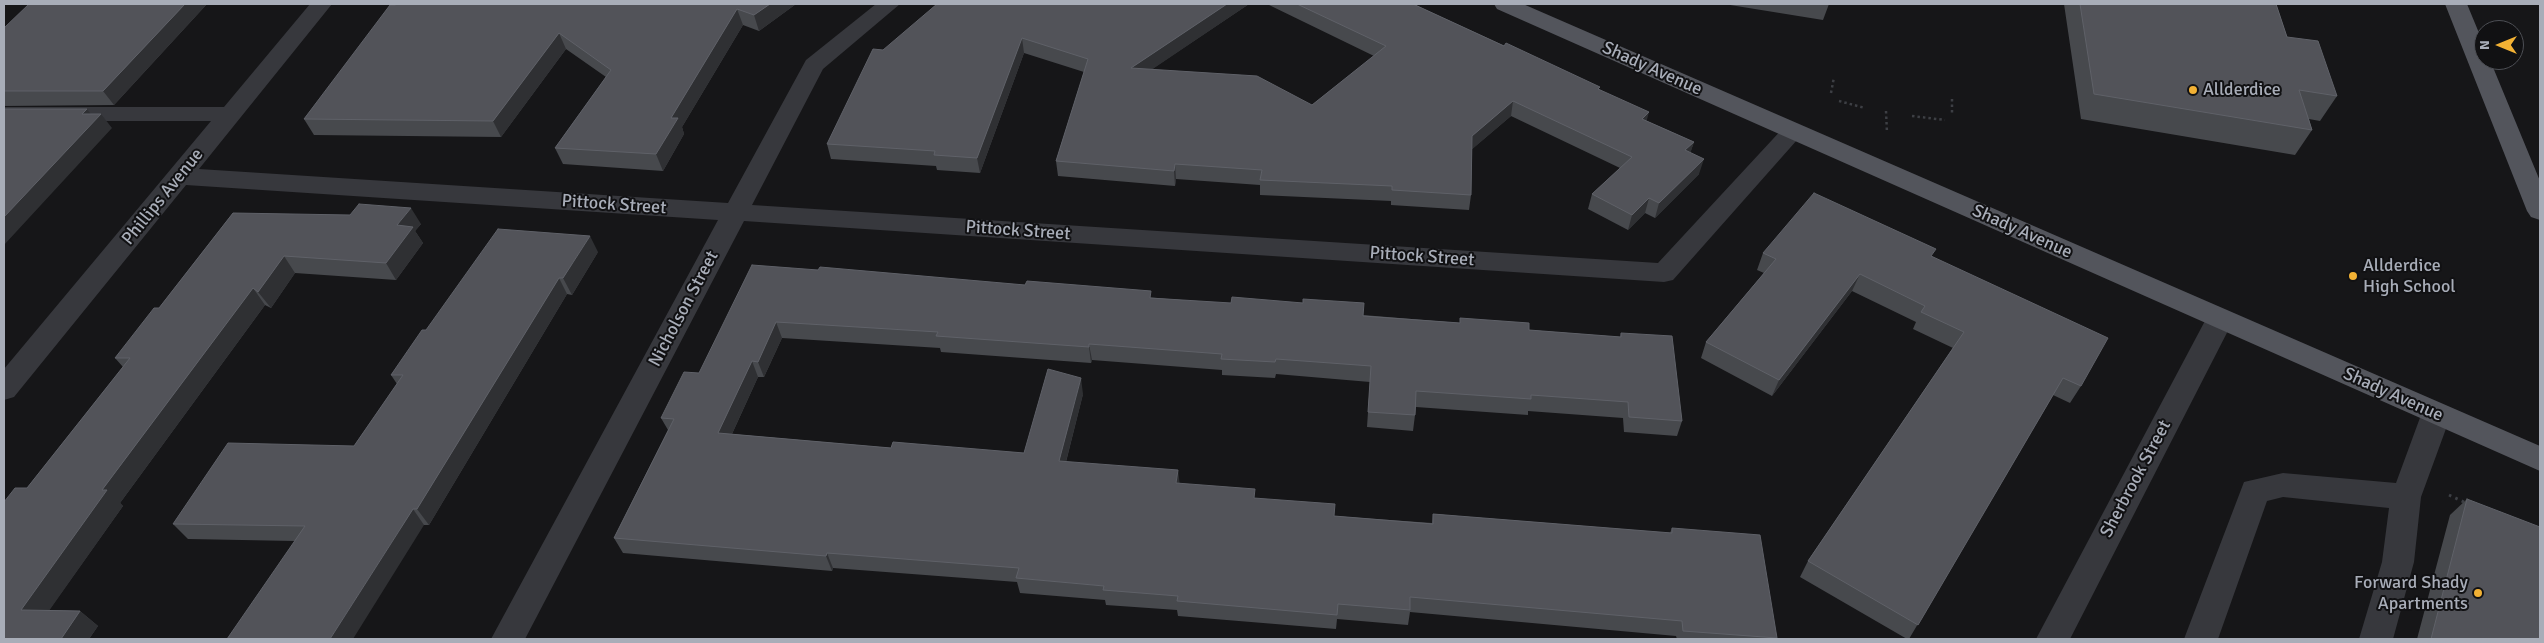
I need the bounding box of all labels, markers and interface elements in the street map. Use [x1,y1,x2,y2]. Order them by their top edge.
north arrow [2474,20,2524,70]
street label: Shady Avenue [1599,37,1705,101]
text: N [2476,40,2493,50]
place label: Allderdice [2203,79,2281,101]
marker: Allderdice [2187,84,2199,96]
street label: Phillips Avenue [118,144,208,250]
street label: Pittock Street [561,191,667,219]
street label: Shady Avenue [1969,200,2075,264]
street label: Pittock Street [965,217,1071,245]
street label: Pittock Street [1369,243,1475,271]
street label: Nicholson Street [644,247,724,371]
place label: Allderdice High School [2363,255,2456,298]
marker: Allderdice High School [2347,270,2359,282]
street label: Shady Avenue [2340,363,2446,427]
street label: Sherbrook Street [2096,417,2176,541]
place label: Forward Shady Apartments [2354,572,2468,614]
marker: Forward Shady Apartments [2472,587,2484,599]

